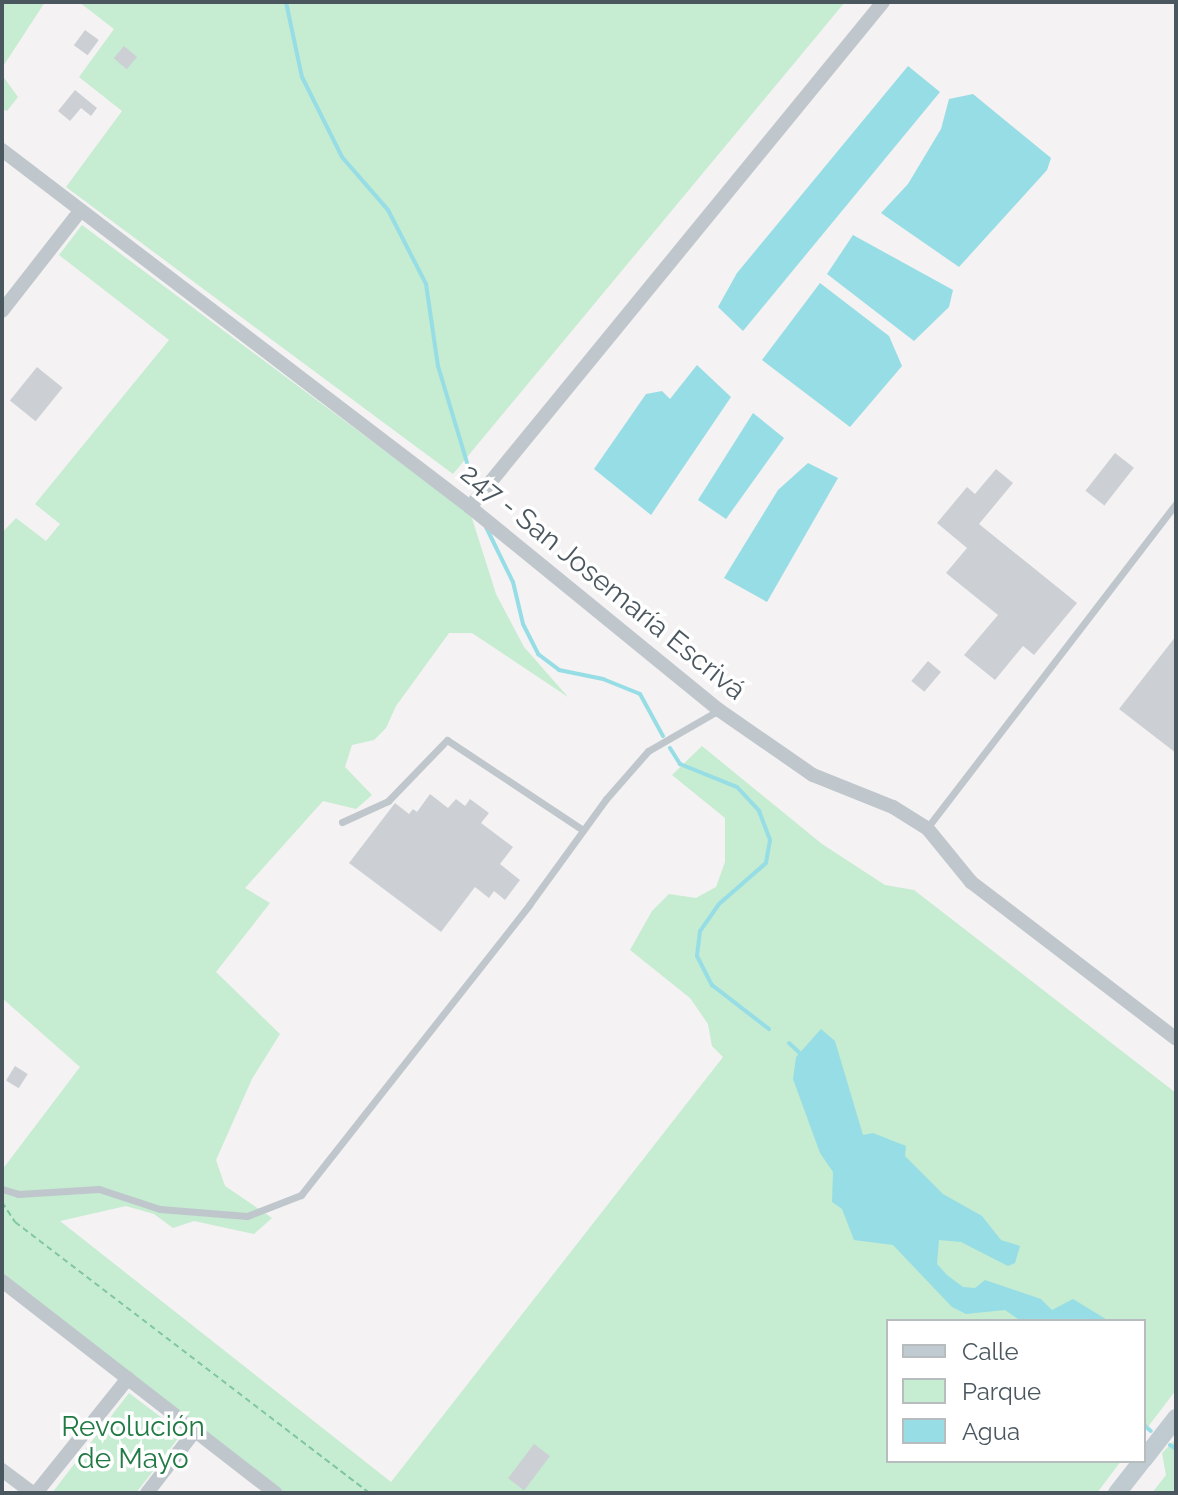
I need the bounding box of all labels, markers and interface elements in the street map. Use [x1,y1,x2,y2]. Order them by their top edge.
street label: 247 - San Josemaría Escrivá [454,457,752,707]
legend [886,1319,1146,1463]
text: Calle [962,1337,1019,1366]
text: Parque [962,1377,1041,1406]
park label: Revolución de Mayo [61,1410,205,1476]
text: Agua [962,1417,1020,1446]

